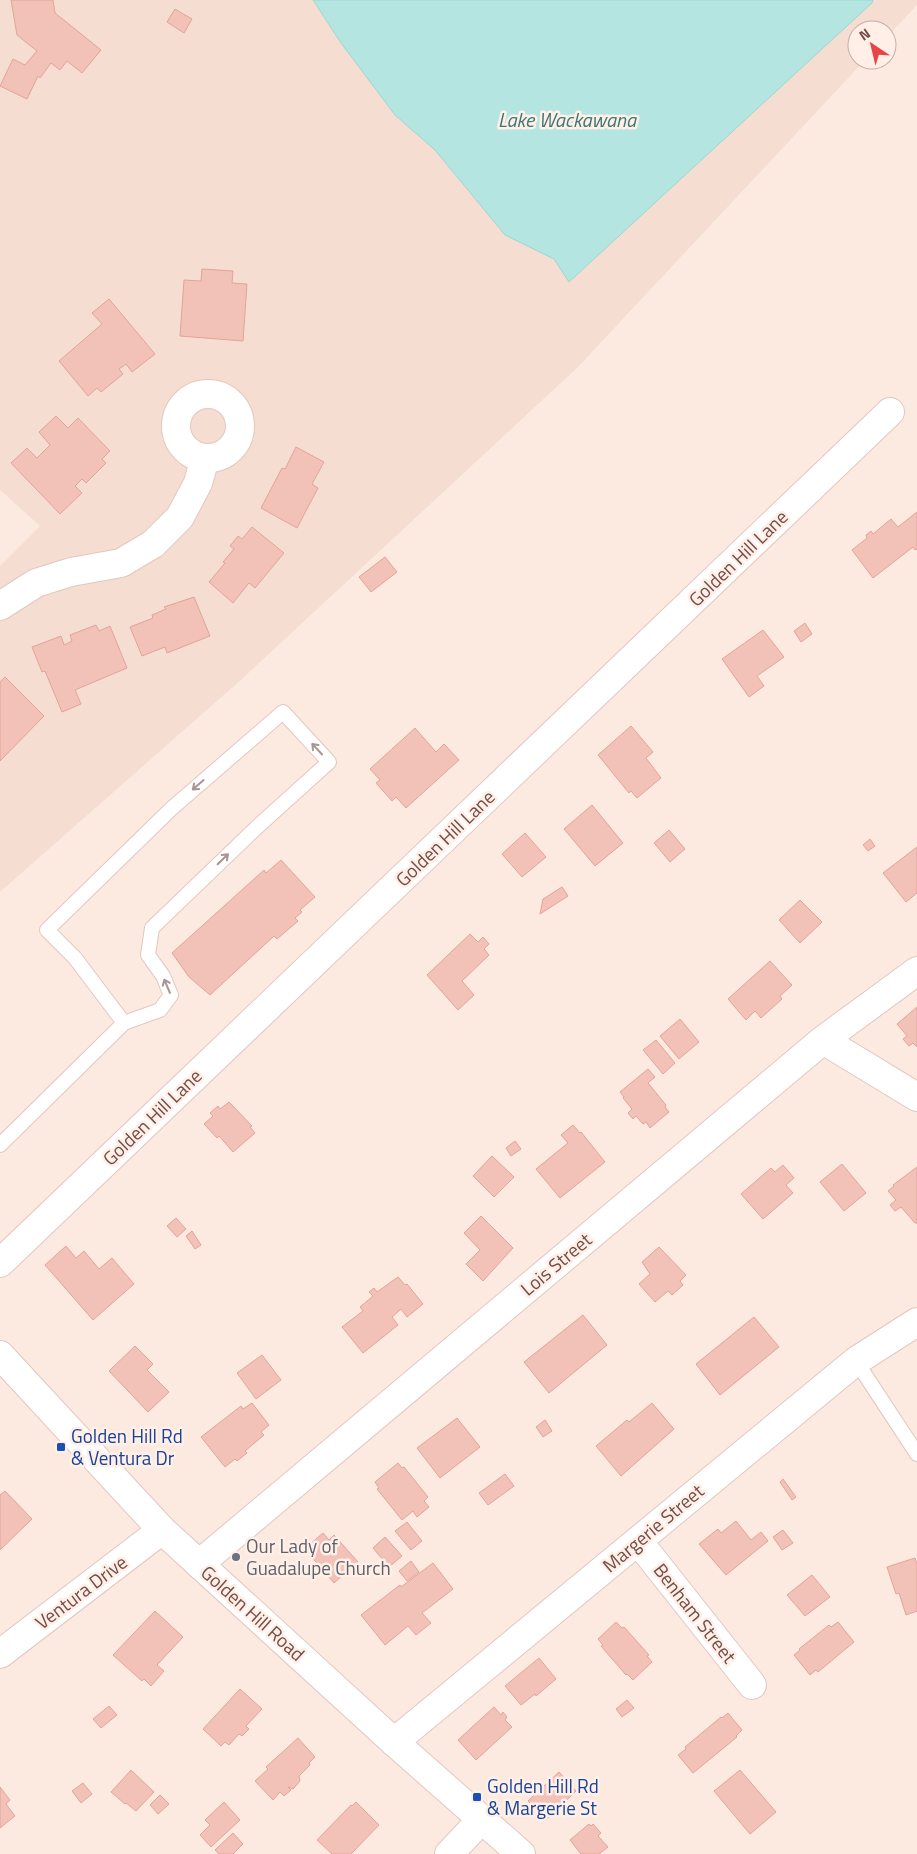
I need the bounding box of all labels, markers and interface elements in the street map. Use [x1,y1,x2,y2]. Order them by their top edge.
north arrow [847,20,897,70]
text: N [854,23,874,45]
water label: Lake Wackawana [498,104,637,135]
street label: Golden Hill Lane [681,503,794,613]
one-way arrow [311,742,323,755]
one-way arrow [191,780,204,791]
street label: Golden Hill Lane [388,783,501,893]
one-way arrow [217,853,229,865]
one-way arrow [162,979,171,994]
street label: Golden Hill Lane [95,1062,208,1172]
street label: Lois Street [514,1225,598,1302]
place label: Golden Hill Rd & Ventura Dr [71,1421,183,1472]
marker: Golden Hill Rd & Ventura Dr [55,1441,67,1453]
street label: Margerie Street [596,1476,710,1579]
place label: Our Lady of Guadalupe Church [246,1531,391,1582]
street label: Ventura Drive [29,1547,133,1636]
marker: Our Lady of Guadalupe Church [230,1551,242,1563]
street label: Benham Street [647,1556,744,1669]
street label: Golden Hill Road [195,1558,312,1667]
place label: Golden Hill Rd & Margerie St [487,1771,599,1822]
marker: Golden Hill Rd & Margerie St [471,1791,483,1803]

